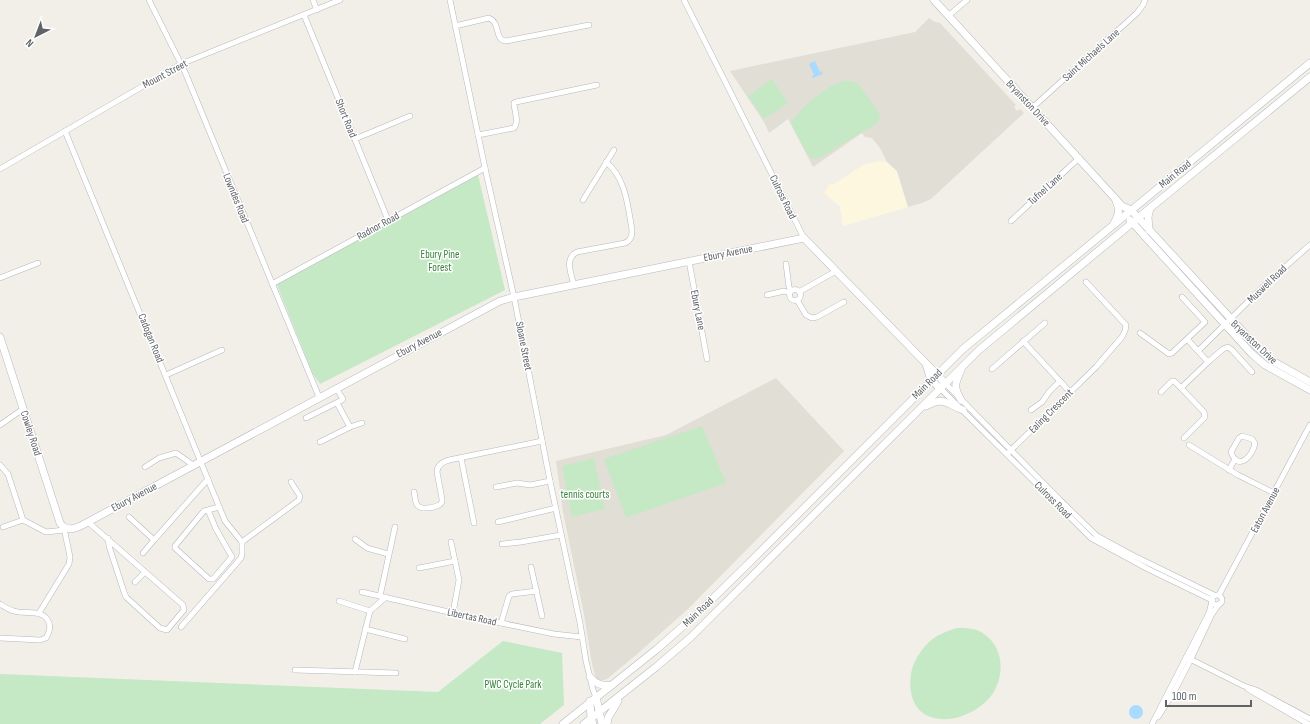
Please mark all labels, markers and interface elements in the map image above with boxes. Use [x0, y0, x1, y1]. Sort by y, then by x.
north arrow [16, 16, 56, 56]
street label: Saint Michaels Lane [1060, 26, 1122, 84]
text: N [23, 36, 36, 50]
street label: Mount Street [140, 57, 190, 91]
street label: Bryanston Drive [1003, 77, 1053, 129]
street label: Short Road [332, 97, 360, 140]
street label: Main Road [1156, 157, 1194, 191]
street label: Tufnel Lane [1025, 170, 1065, 208]
street label: Lowndes Road [220, 171, 252, 225]
street label: Culross Road [767, 173, 799, 221]
street label: Radnor Road [355, 209, 402, 243]
street label: Ebury Avenue [702, 242, 754, 264]
park label: Ebury Pine Forest [421, 248, 459, 274]
street label: Muswell Road [1245, 262, 1290, 306]
street label: Ebury Lane [688, 289, 708, 331]
street label: Cadogan Road [135, 312, 167, 365]
street label: Bryanston Drive [1228, 317, 1280, 367]
street label: Sloane Street [513, 320, 535, 372]
street label: Ebury Avenue [394, 326, 444, 360]
street label: Main Road [909, 366, 945, 402]
street label: Ealing Crescent [1026, 386, 1076, 436]
street label: Cowley Road [18, 409, 45, 458]
street label: Culross Road [1032, 479, 1075, 522]
street label: Ebury Avenue [109, 480, 159, 514]
street label: Eaton Avenue [1248, 485, 1282, 535]
park label: tennis courts [561, 488, 609, 501]
street label: Main Road [680, 594, 716, 630]
street label: Libertas Road [446, 605, 498, 629]
park label: PWC Cycle Park [485, 678, 542, 691]
scale bar [1166, 682, 1251, 708]
text: 100 m [1172, 689, 1197, 704]

